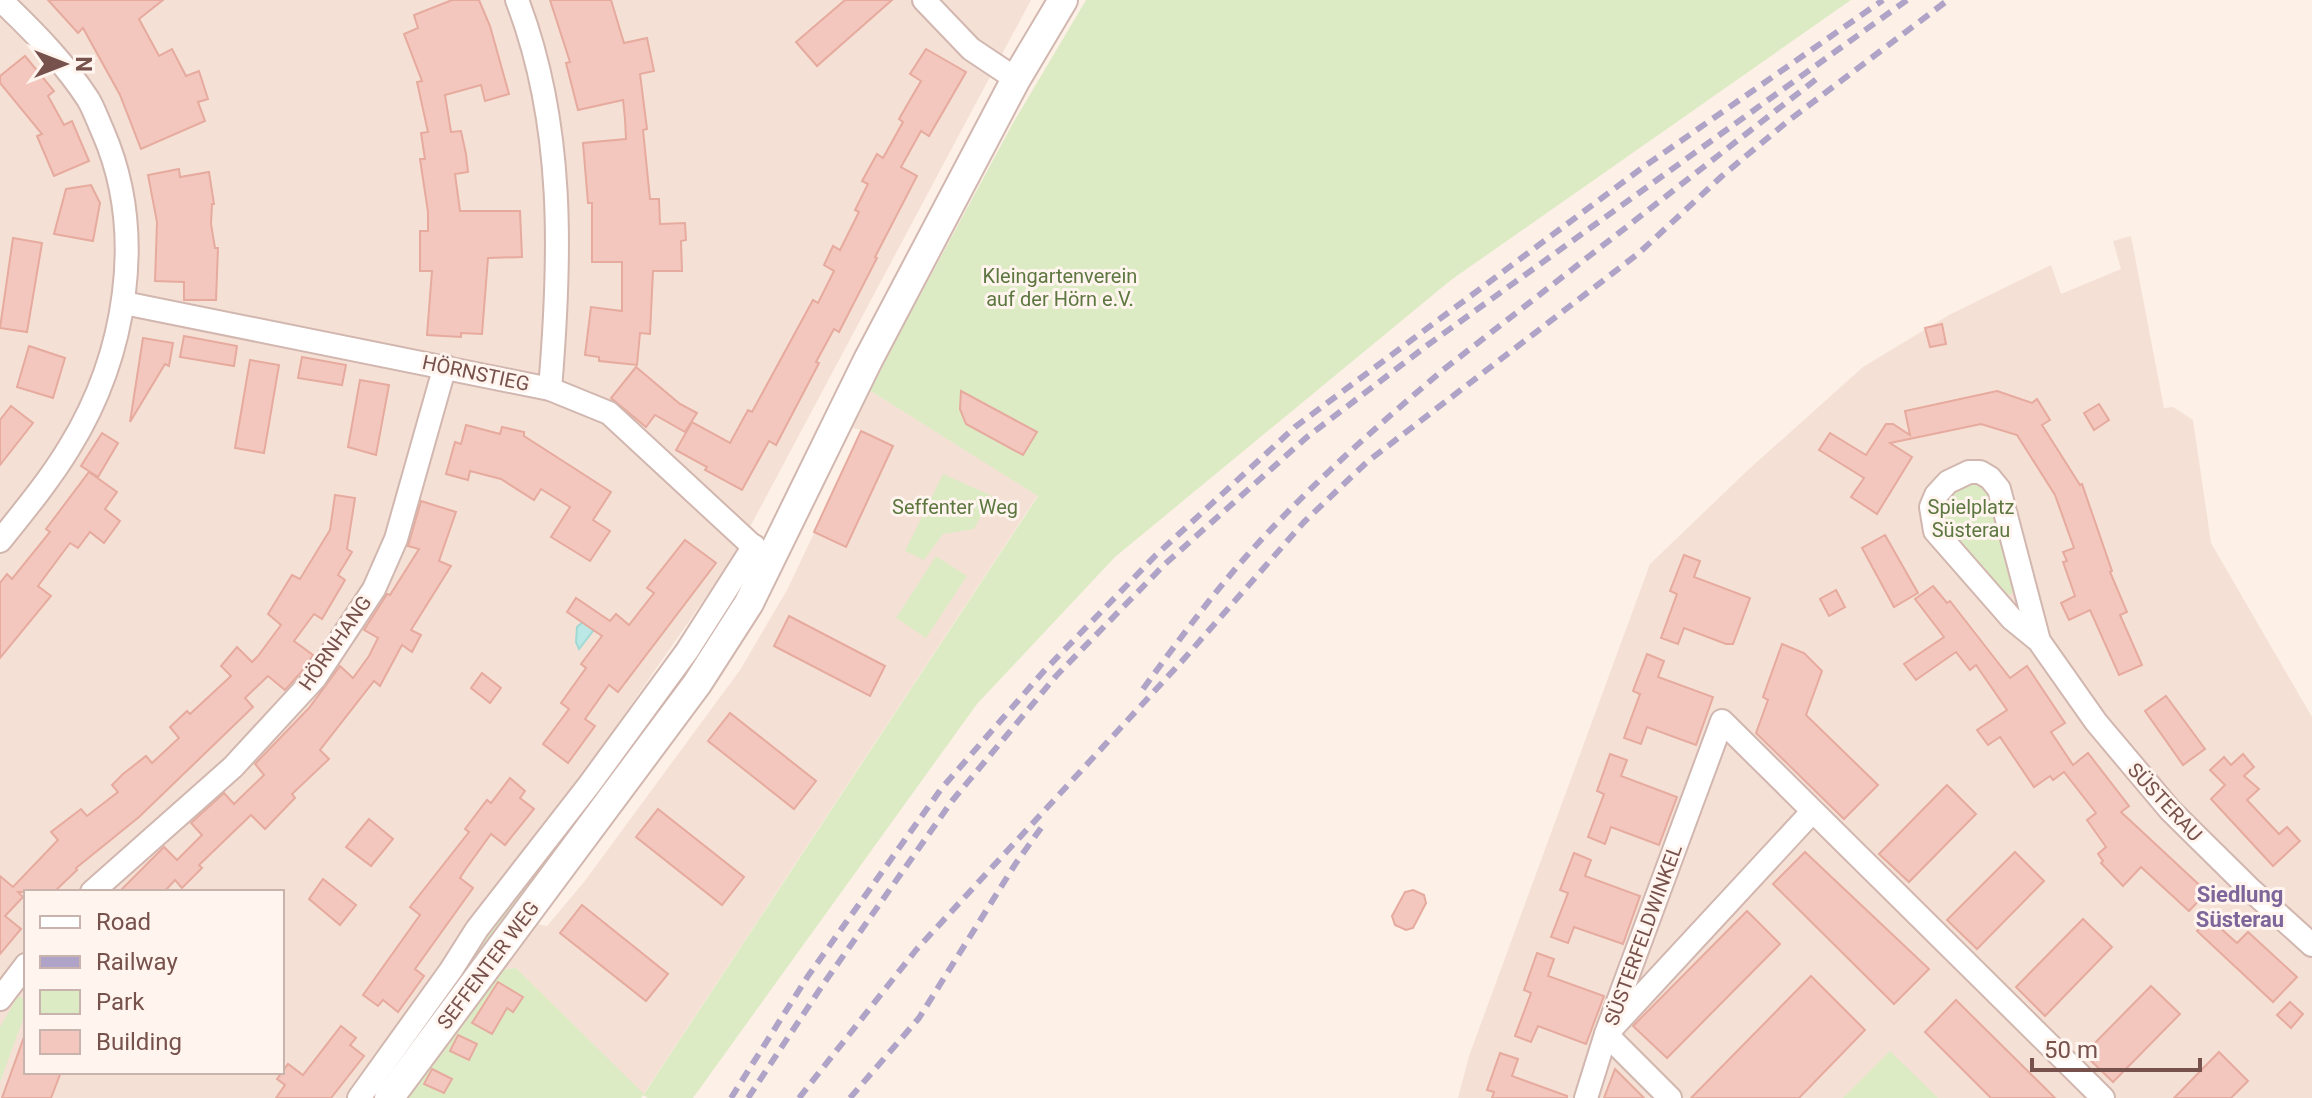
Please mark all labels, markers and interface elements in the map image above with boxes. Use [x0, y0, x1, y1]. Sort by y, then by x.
north arrow [24, 24, 104, 104]
text: N [71, 56, 96, 72]
park label: Kleingartenverein auf der Hörn e.V. [983, 264, 1137, 311]
street label: HÖRNSTIEG [420, 350, 532, 396]
park label: Seffenter Weg [892, 495, 1018, 519]
park label: Spielplatz Süsterau [1928, 495, 2015, 542]
street label: HÖRNHANG [294, 591, 376, 695]
street label: SÜSTERAU [2123, 758, 2207, 846]
street label: SÜSTERFELDWINKEL [1599, 841, 1687, 1029]
district label: Siedlung Süsterau [2196, 882, 2284, 932]
legend [24, 890, 284, 1074]
street label: SEFFENTER WEG [432, 896, 544, 1034]
text: Road [96, 908, 151, 936]
text: Railway [96, 948, 178, 976]
text: Park [96, 988, 145, 1016]
scale bar [2032, 1022, 2200, 1072]
text: Building [96, 1028, 182, 1056]
text: 50 m [2044, 1036, 2098, 1064]

